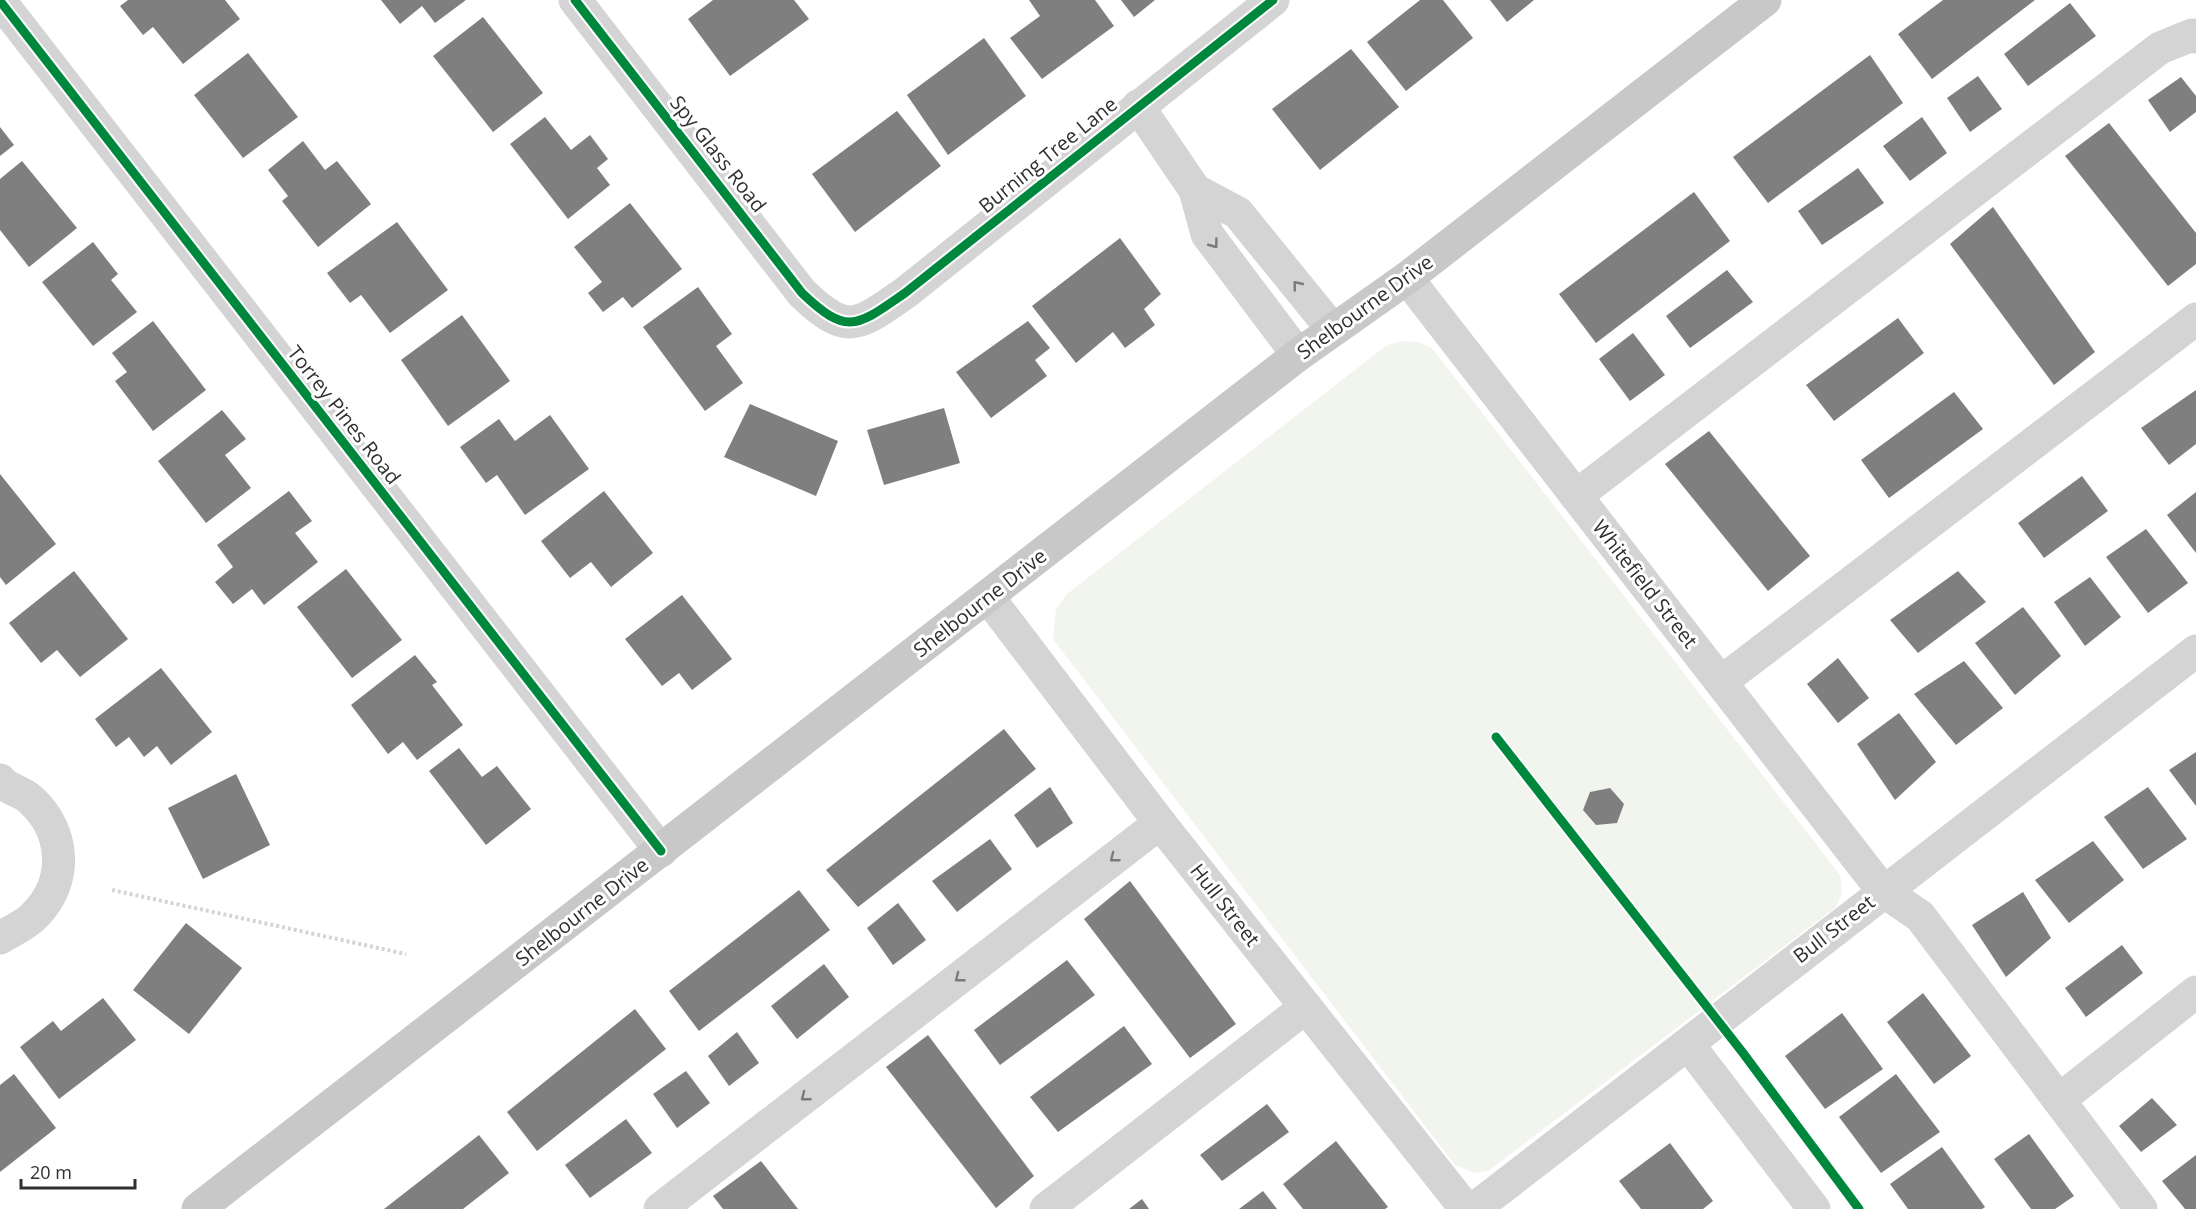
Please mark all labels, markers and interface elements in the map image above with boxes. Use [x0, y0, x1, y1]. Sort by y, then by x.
street label: Spy Glass Road [664, 90, 772, 218]
street label: Burning Tree Lane [973, 90, 1123, 219]
one-way arrow [1207, 237, 1218, 248]
street label: Shelbourne Drive [1291, 248, 1438, 365]
one-way arrow [1293, 280, 1304, 291]
street label: Torrey Pines Road [282, 340, 407, 490]
street label: Whitefield Street [1587, 514, 1704, 653]
street label: Shelbourne Drive [908, 542, 1052, 663]
street label: Shelbourne Drive [510, 851, 654, 972]
one-way arrow [1110, 851, 1121, 862]
street label: Hull Street [1185, 858, 1266, 952]
street label: Bull Street [1787, 888, 1880, 969]
one-way arrow [955, 970, 966, 981]
one-way arrow [801, 1089, 812, 1100]
scale bar [21, 1152, 135, 1190]
text: 20 m [30, 1160, 72, 1184]

